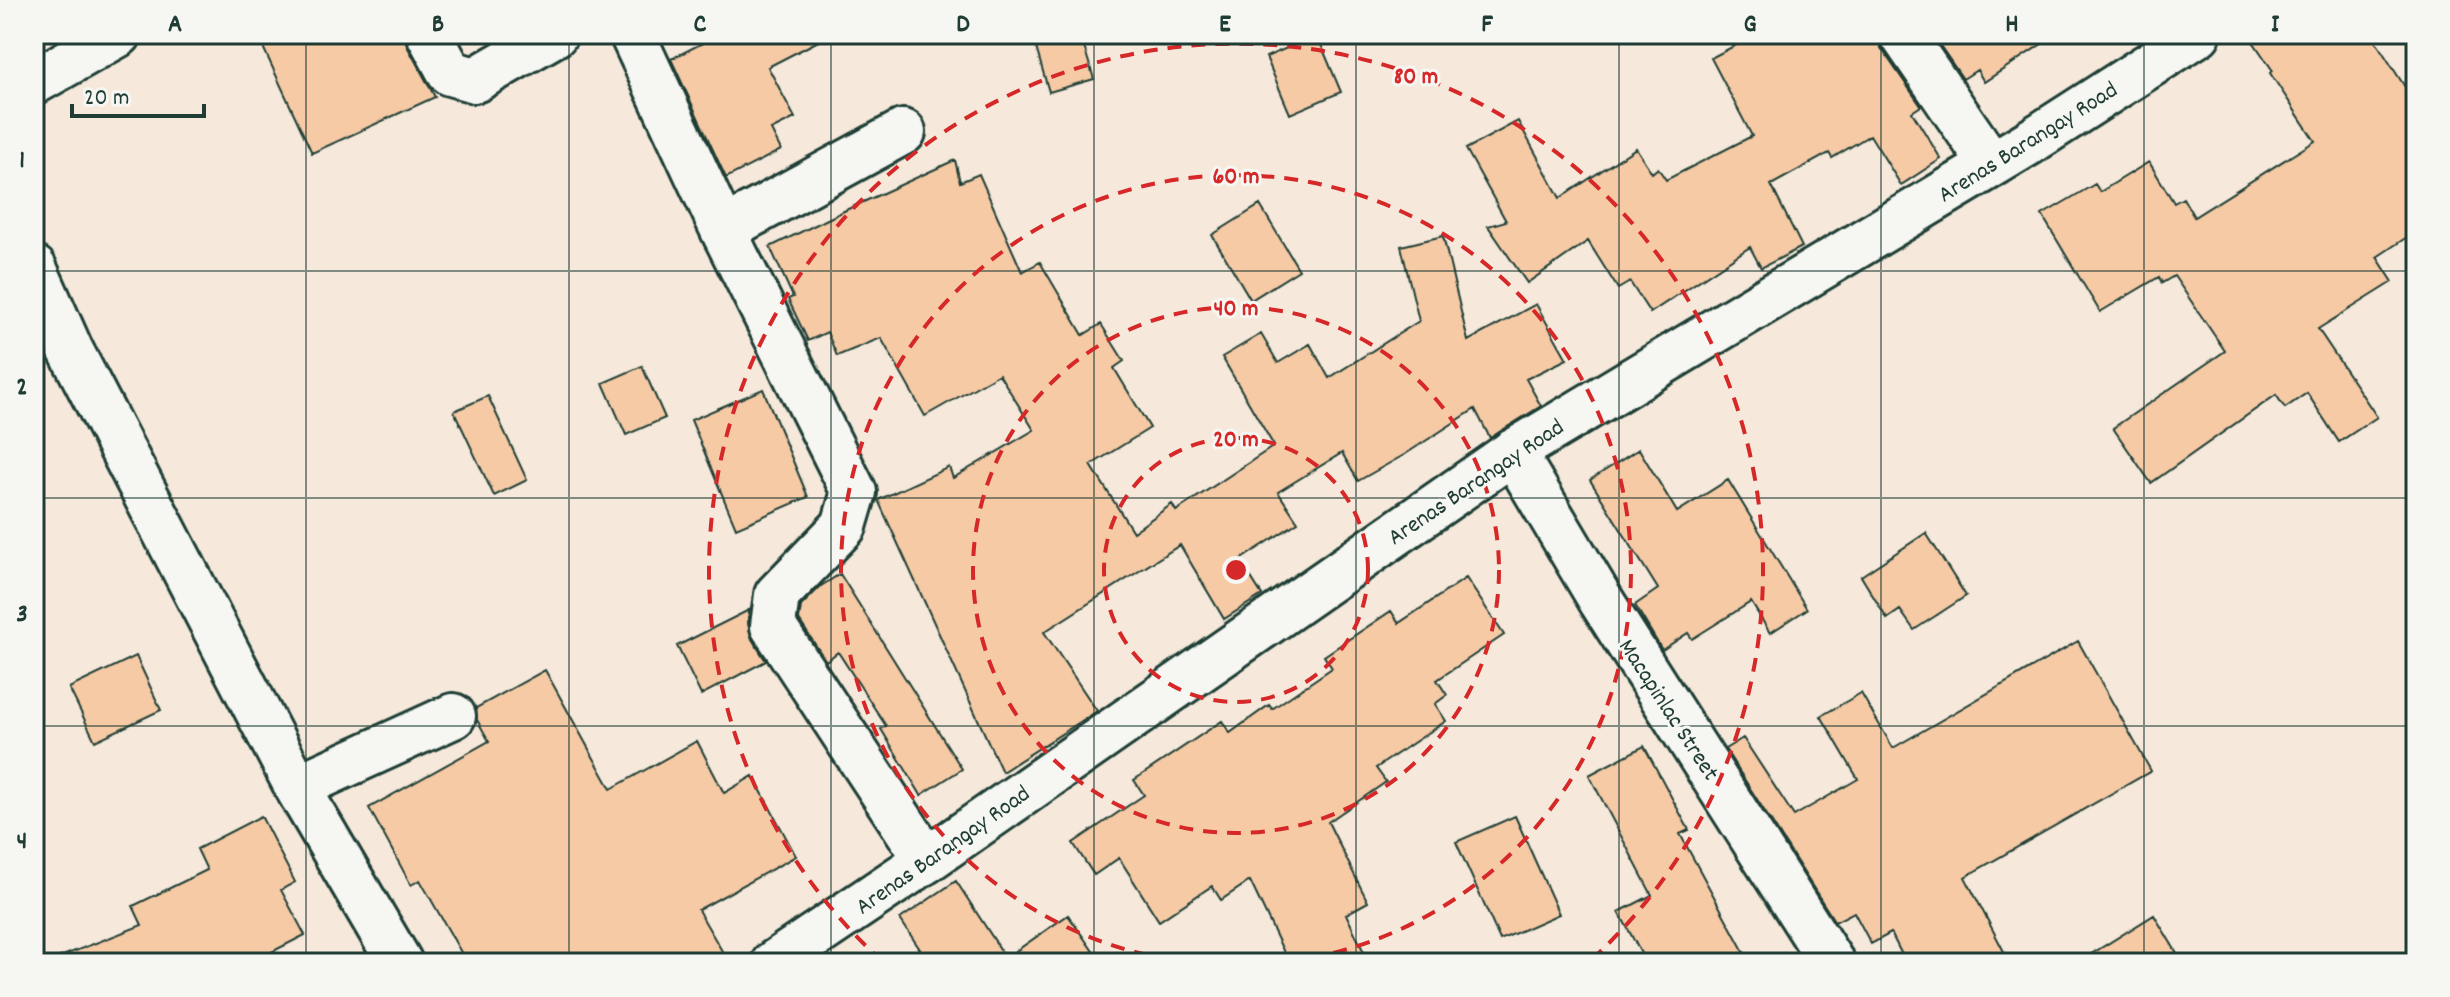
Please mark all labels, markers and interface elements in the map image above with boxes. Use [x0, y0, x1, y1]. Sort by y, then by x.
text: A [168, 7, 182, 44]
text: B [432, 7, 444, 44]
text: C [694, 7, 707, 44]
text: D [956, 7, 970, 44]
text: E [1219, 7, 1231, 44]
text: F [1481, 7, 1493, 44]
text: G [1743, 7, 1757, 44]
text: H [2005, 7, 2019, 44]
text: I [2271, 7, 2280, 44]
text: 80 m [1394, 61, 1438, 95]
scale bar [72, 68, 204, 118]
street label: Arenas Barangay Road [1932, 74, 2125, 213]
text: 20 m [84, 82, 130, 116]
text: 1 [19, 143, 25, 180]
text: 60 m [1213, 161, 1259, 195]
text: 40 m [1213, 293, 1259, 327]
text: 2 [16, 370, 28, 407]
street label: Arenas Barangay Road [1382, 412, 1572, 555]
text: 20 m [1213, 424, 1259, 458]
centre of rings [1222, 556, 1250, 584]
text: 3 [16, 597, 28, 634]
street label: Macapinlac Street [1609, 633, 1726, 788]
street label: Arenas Barangay Road [849, 778, 1038, 925]
text: 4 [17, 824, 27, 861]

